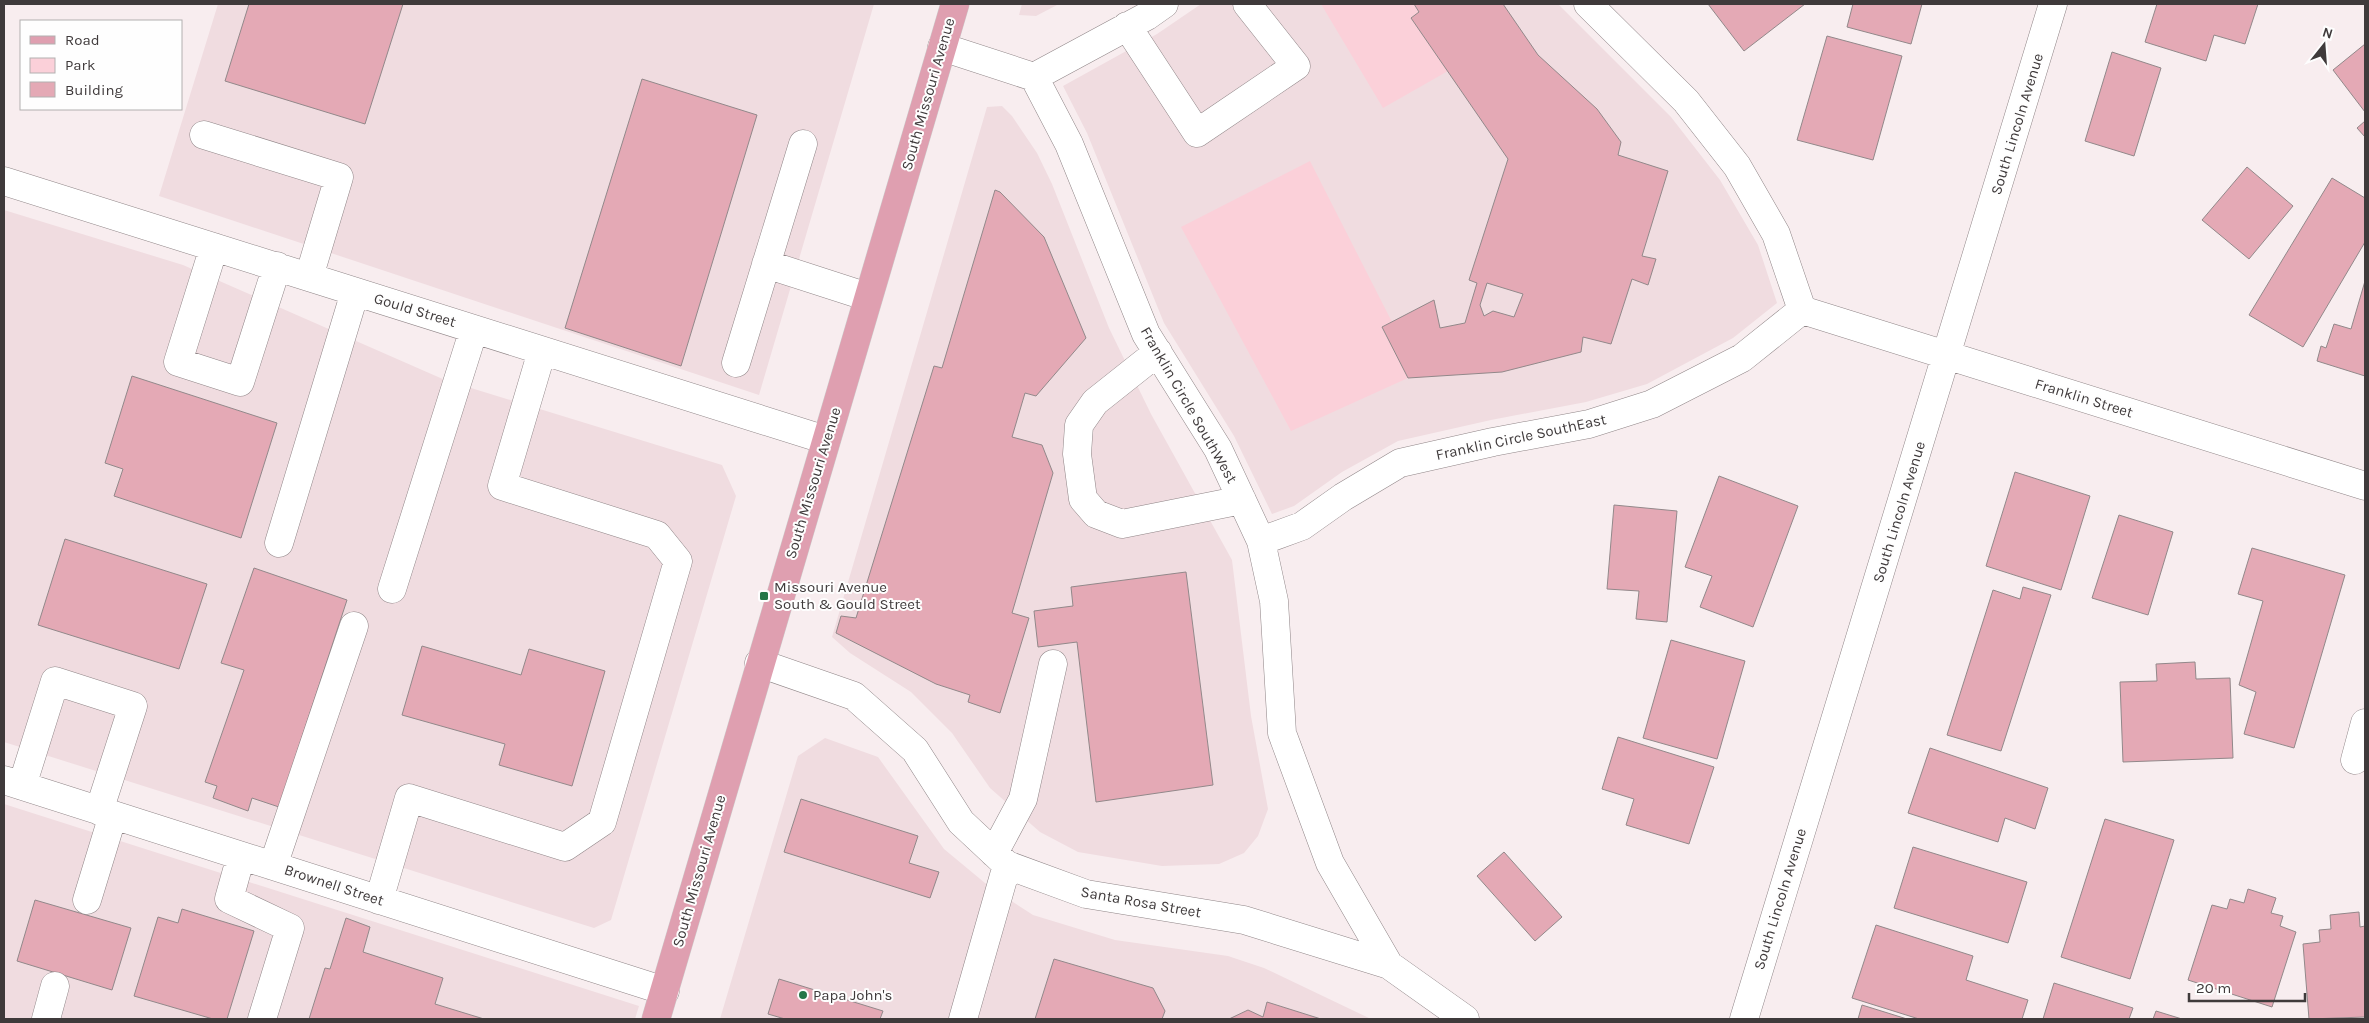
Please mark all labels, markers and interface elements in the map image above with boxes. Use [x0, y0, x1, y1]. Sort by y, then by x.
street label: South Missouri Avenue [898, 16, 958, 172]
legend [20, 20, 182, 110]
north arrow [2299, 20, 2349, 70]
text: N [2320, 23, 2335, 43]
text: Road [65, 31, 100, 49]
street label: South Lincoln Avenue [1987, 51, 2047, 197]
text: Park [65, 56, 95, 74]
text: Building [65, 81, 123, 99]
street label: Gould Street [372, 289, 459, 331]
street label: Franklin Circle SouthWest [1137, 323, 1241, 487]
street label: Franklin Street [2033, 375, 2136, 422]
street label: South Missouri Avenue [781, 405, 845, 561]
street label: Franklin Circle SouthEast [1434, 410, 1608, 464]
street label: South Lincoln Avenue [1869, 439, 1929, 585]
place label: Missouri Avenue South & Gould Street [774, 578, 921, 613]
marker: Missouri Avenue South & Gould Street [758, 590, 770, 602]
street label: South Missouri Avenue [669, 793, 729, 949]
street label: South Lincoln Avenue [1750, 826, 1810, 972]
street label: Brownell Street [282, 860, 386, 910]
street label: Santa Rosa Street [1079, 883, 1203, 922]
scale bar [2189, 970, 2305, 1002]
text: 20 m [2196, 979, 2231, 997]
place label: Papa John's [813, 986, 892, 1004]
marker: Papa John's [797, 989, 809, 1001]

